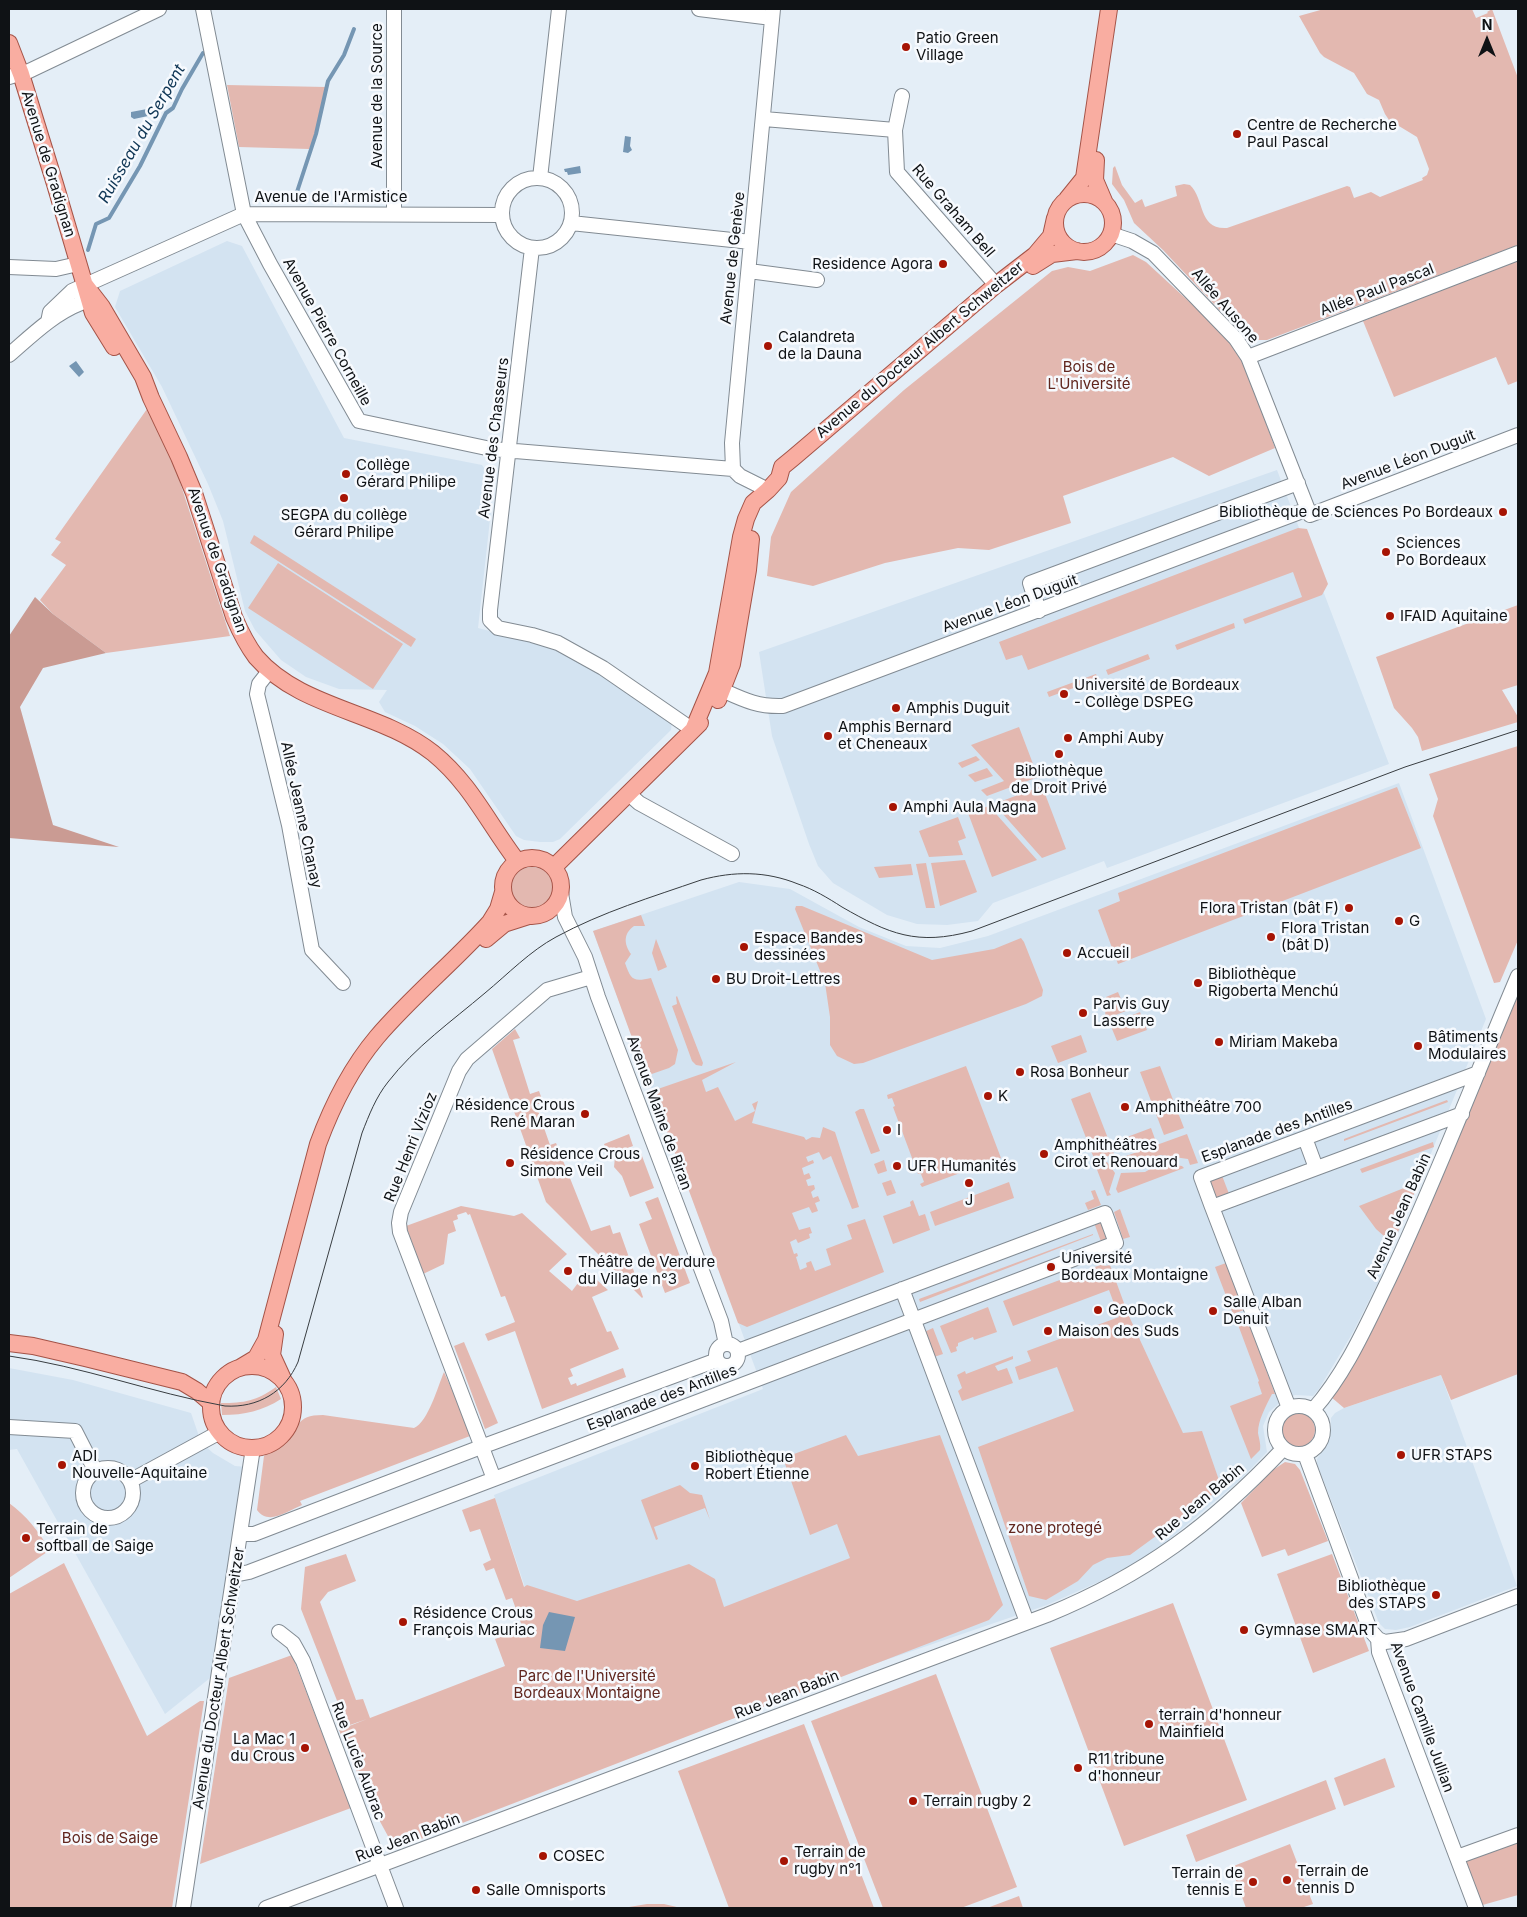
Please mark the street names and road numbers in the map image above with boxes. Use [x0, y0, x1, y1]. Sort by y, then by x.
street label: Avenue de la Source [368, 23, 386, 169]
street label: Avenue de Gradignan [17, 88, 79, 240]
street label: Rue Graham Bell [908, 161, 998, 261]
street label: Avenue de l'Armistice [255, 188, 407, 206]
street label: Avenue de Genève [717, 191, 749, 325]
street label: Avenue Pierre Corneille [279, 255, 375, 409]
street label: Avenue du Docteur Albert Schweitzer [813, 258, 1027, 442]
street label: Allée Paul Pascal [1317, 260, 1437, 320]
street label: Allée Ausone [1188, 265, 1262, 347]
street label: Avenue des Chasseurs [475, 356, 513, 520]
street label: Avenue Léon Duguit [1338, 426, 1478, 494]
street label: Avenue de Gradignan [184, 485, 250, 635]
street label: Avenue Léon Duguit [940, 571, 1080, 637]
street label: Allée Jeanne Chanay [277, 740, 325, 890]
street label: Avenue Maine de Biran [623, 1033, 695, 1193]
street label: Rue Henri Vizioz [381, 1089, 441, 1205]
street label: Esplanade des Antilles [1199, 1095, 1355, 1167]
street label: Avenue Jean Babin [1363, 1150, 1435, 1282]
street label: Esplanade des Antilles [584, 1361, 740, 1435]
street label: Rue Jean Babin [1152, 1460, 1248, 1544]
street label: Avenue du Docteur Albert Schweitzer [189, 1545, 249, 1811]
street label: Avenue Camille Jullian [1386, 1639, 1458, 1795]
street label: Rue Jean Babin [732, 1667, 842, 1723]
street label: Rue Lucie Aubrac [327, 1699, 389, 1823]
street label: Rue Jean Babin [353, 1810, 463, 1866]

